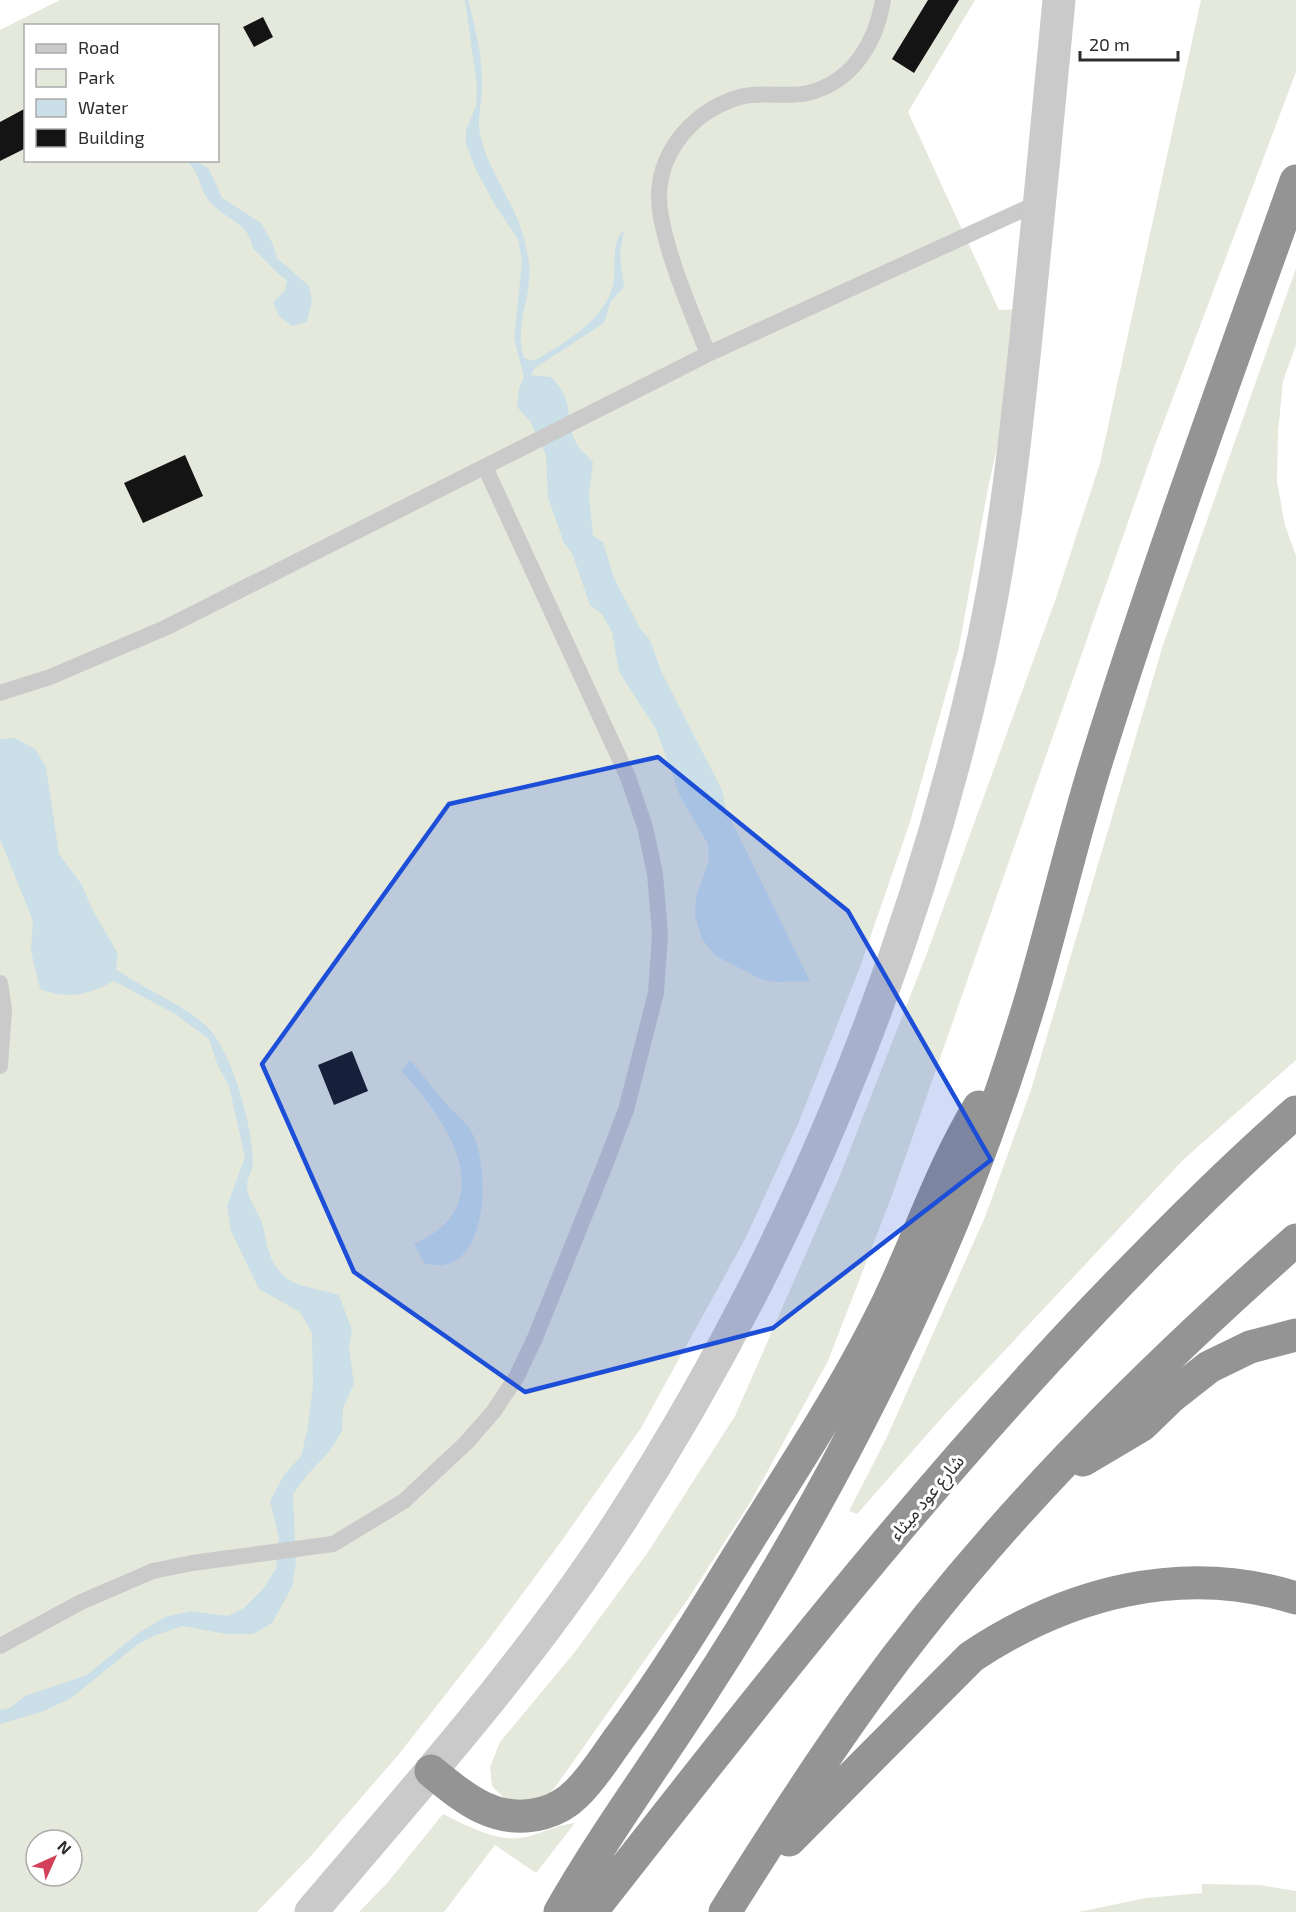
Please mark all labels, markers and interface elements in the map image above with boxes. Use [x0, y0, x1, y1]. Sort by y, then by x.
legend [24, 24, 219, 162]
scale bar [1080, 24, 1178, 62]
text: 20 m [1089, 33, 1130, 55]
text: Road [78, 36, 119, 58]
text: Park [78, 66, 115, 88]
text: Water [78, 96, 128, 118]
text: Building [78, 126, 145, 148]
street label: شارع عود ميثاء [884, 1450, 971, 1547]
north arrow [24, 1828, 84, 1888]
text: N [54, 1836, 76, 1858]

